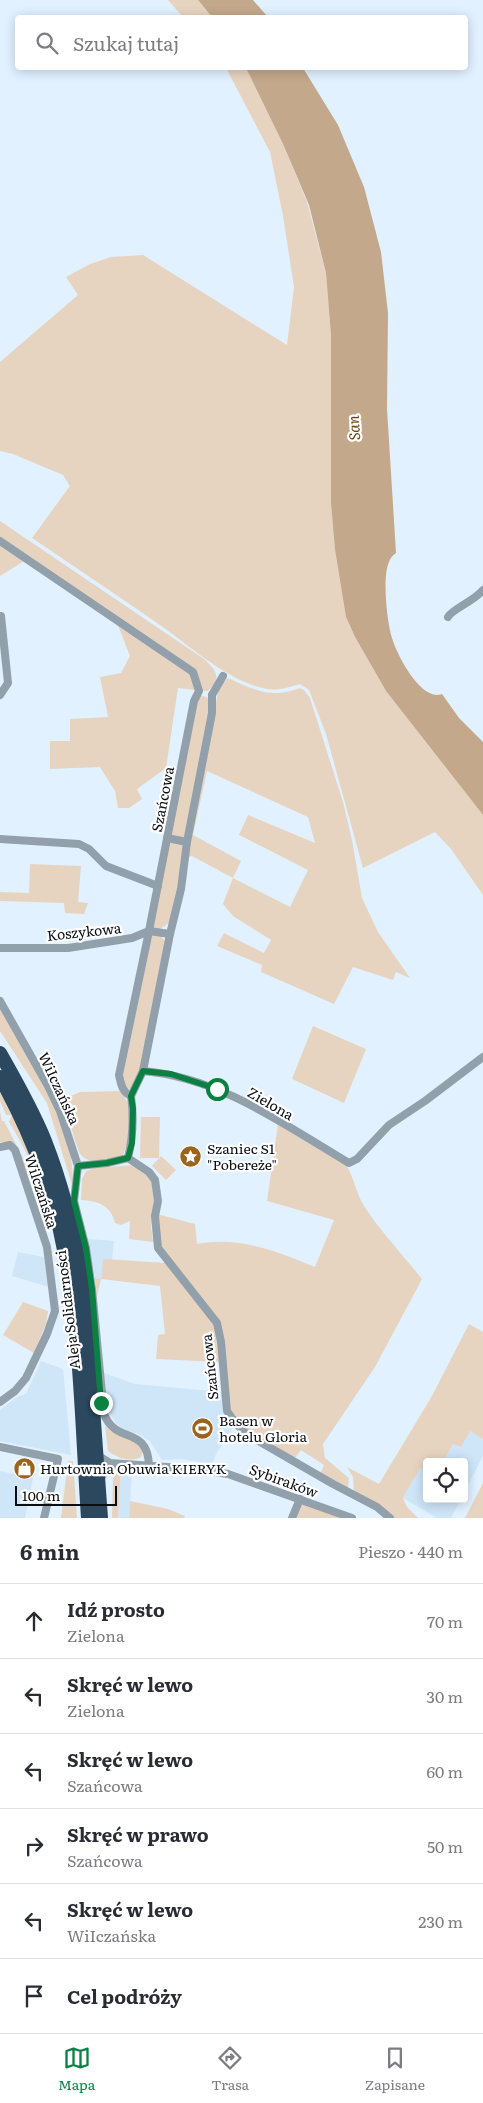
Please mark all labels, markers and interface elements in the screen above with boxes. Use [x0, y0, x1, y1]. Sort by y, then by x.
search box [15, 15, 468, 70]
icon: search [33, 29, 61, 57]
text: Szukaj tutaj [73, 29, 179, 57]
water label: San [341, 415, 365, 441]
street label: Szańcowa [146, 764, 178, 833]
street label: Koszykowa [46, 917, 123, 945]
street label: WiIczańska [34, 1048, 86, 1128]
route start [206, 1078, 229, 1101]
street label: Zielona [244, 1082, 298, 1124]
place label: Szaniec S1 "Pobereże" [207, 1138, 277, 1174]
place icon: Szaniec S1 "Pobereże" [179, 1144, 203, 1168]
street label: Wilczańska [21, 1151, 64, 1231]
street label: Aleja Solidarności [50, 1249, 84, 1371]
street label: Szańcowa [196, 1333, 222, 1401]
route end [90, 1392, 113, 1415]
place label: Basen w hotelu Gloria [219, 1410, 307, 1446]
sports icon: Basen w hotelu Gloria [191, 1416, 215, 1440]
shop icon: Hurtownia Obuwia KIERYK [12, 1456, 36, 1480]
place label: Hurtownia Obuwia KIERYK [40, 1458, 227, 1478]
street label: Sybiraków [247, 1458, 321, 1502]
map controls [423, 1458, 468, 1503]
button: locate [423, 1458, 468, 1503]
scale bar [15, 1483, 118, 1506]
text: 100 m [22, 1485, 60, 1505]
text: 6 min [20, 1535, 80, 1566]
text: Pieszo · 440 m [358, 1539, 463, 1563]
text: Idź prosto [67, 1595, 165, 1623]
icon: ahead [20, 1607, 48, 1635]
text: 70 m [427, 1609, 463, 1633]
text: Zielona [67, 1623, 125, 1647]
text: Skręć w lewo [67, 1670, 193, 1698]
icon: left [20, 1682, 48, 1710]
text: 30 m [426, 1684, 463, 1708]
text: Zielona [67, 1698, 125, 1722]
text: Skręć w lewo [67, 1745, 193, 1773]
icon: left [20, 1757, 48, 1785]
text: 60 m [426, 1759, 463, 1783]
text: Szańcowa [67, 1773, 143, 1797]
text: Skręć w prawo [67, 1820, 209, 1848]
icon: right [20, 1832, 48, 1860]
text: 50 m [427, 1834, 463, 1858]
text: Szańcowa [67, 1848, 143, 1872]
text: Skręć w lewo [67, 1895, 193, 1923]
icon: left [20, 1907, 48, 1935]
text: 230 m [418, 1909, 463, 1933]
text: WiIczańska [67, 1923, 156, 1947]
icon: arrive [20, 1982, 48, 2010]
text: Cel podróży [67, 1982, 182, 2010]
tab: Mapa [58, 2044, 95, 2094]
tab: Trasa [211, 2044, 249, 2094]
tab: Zapisane [365, 2044, 425, 2094]

